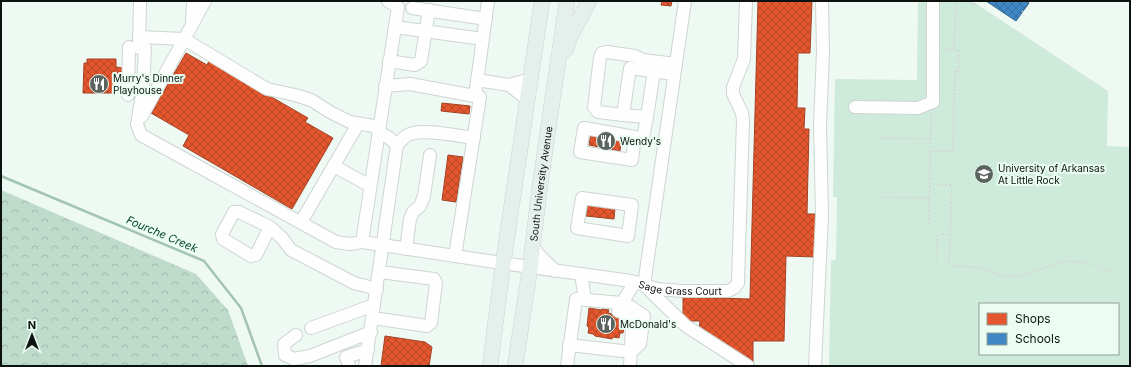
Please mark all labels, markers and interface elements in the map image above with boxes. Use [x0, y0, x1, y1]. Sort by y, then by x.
place label: Murry's Dinner Playhouse [113, 72, 184, 96]
restaurant icon: Murry's Dinner Playhouse [88, 73, 110, 95]
street label: South University Avenue [527, 125, 555, 242]
restaurant icon: Wendy's [595, 130, 617, 152]
place label: Wendy's [620, 135, 661, 147]
place label: University of Arkansas At Little Rock [998, 162, 1105, 186]
school or university icon: University of Arkansas At Little Rock [973, 163, 995, 185]
water label: Fourche Creek [124, 213, 201, 256]
street label: Sage Grass Court [637, 278, 722, 297]
legend [979, 303, 1119, 355]
text: Shops [1015, 311, 1051, 326]
restaurant icon: McDonald's [595, 313, 617, 335]
north arrow [12, 315, 52, 355]
text: N [28, 318, 36, 332]
place label: McDonald's [620, 318, 676, 330]
text: Schools [1015, 331, 1060, 346]

